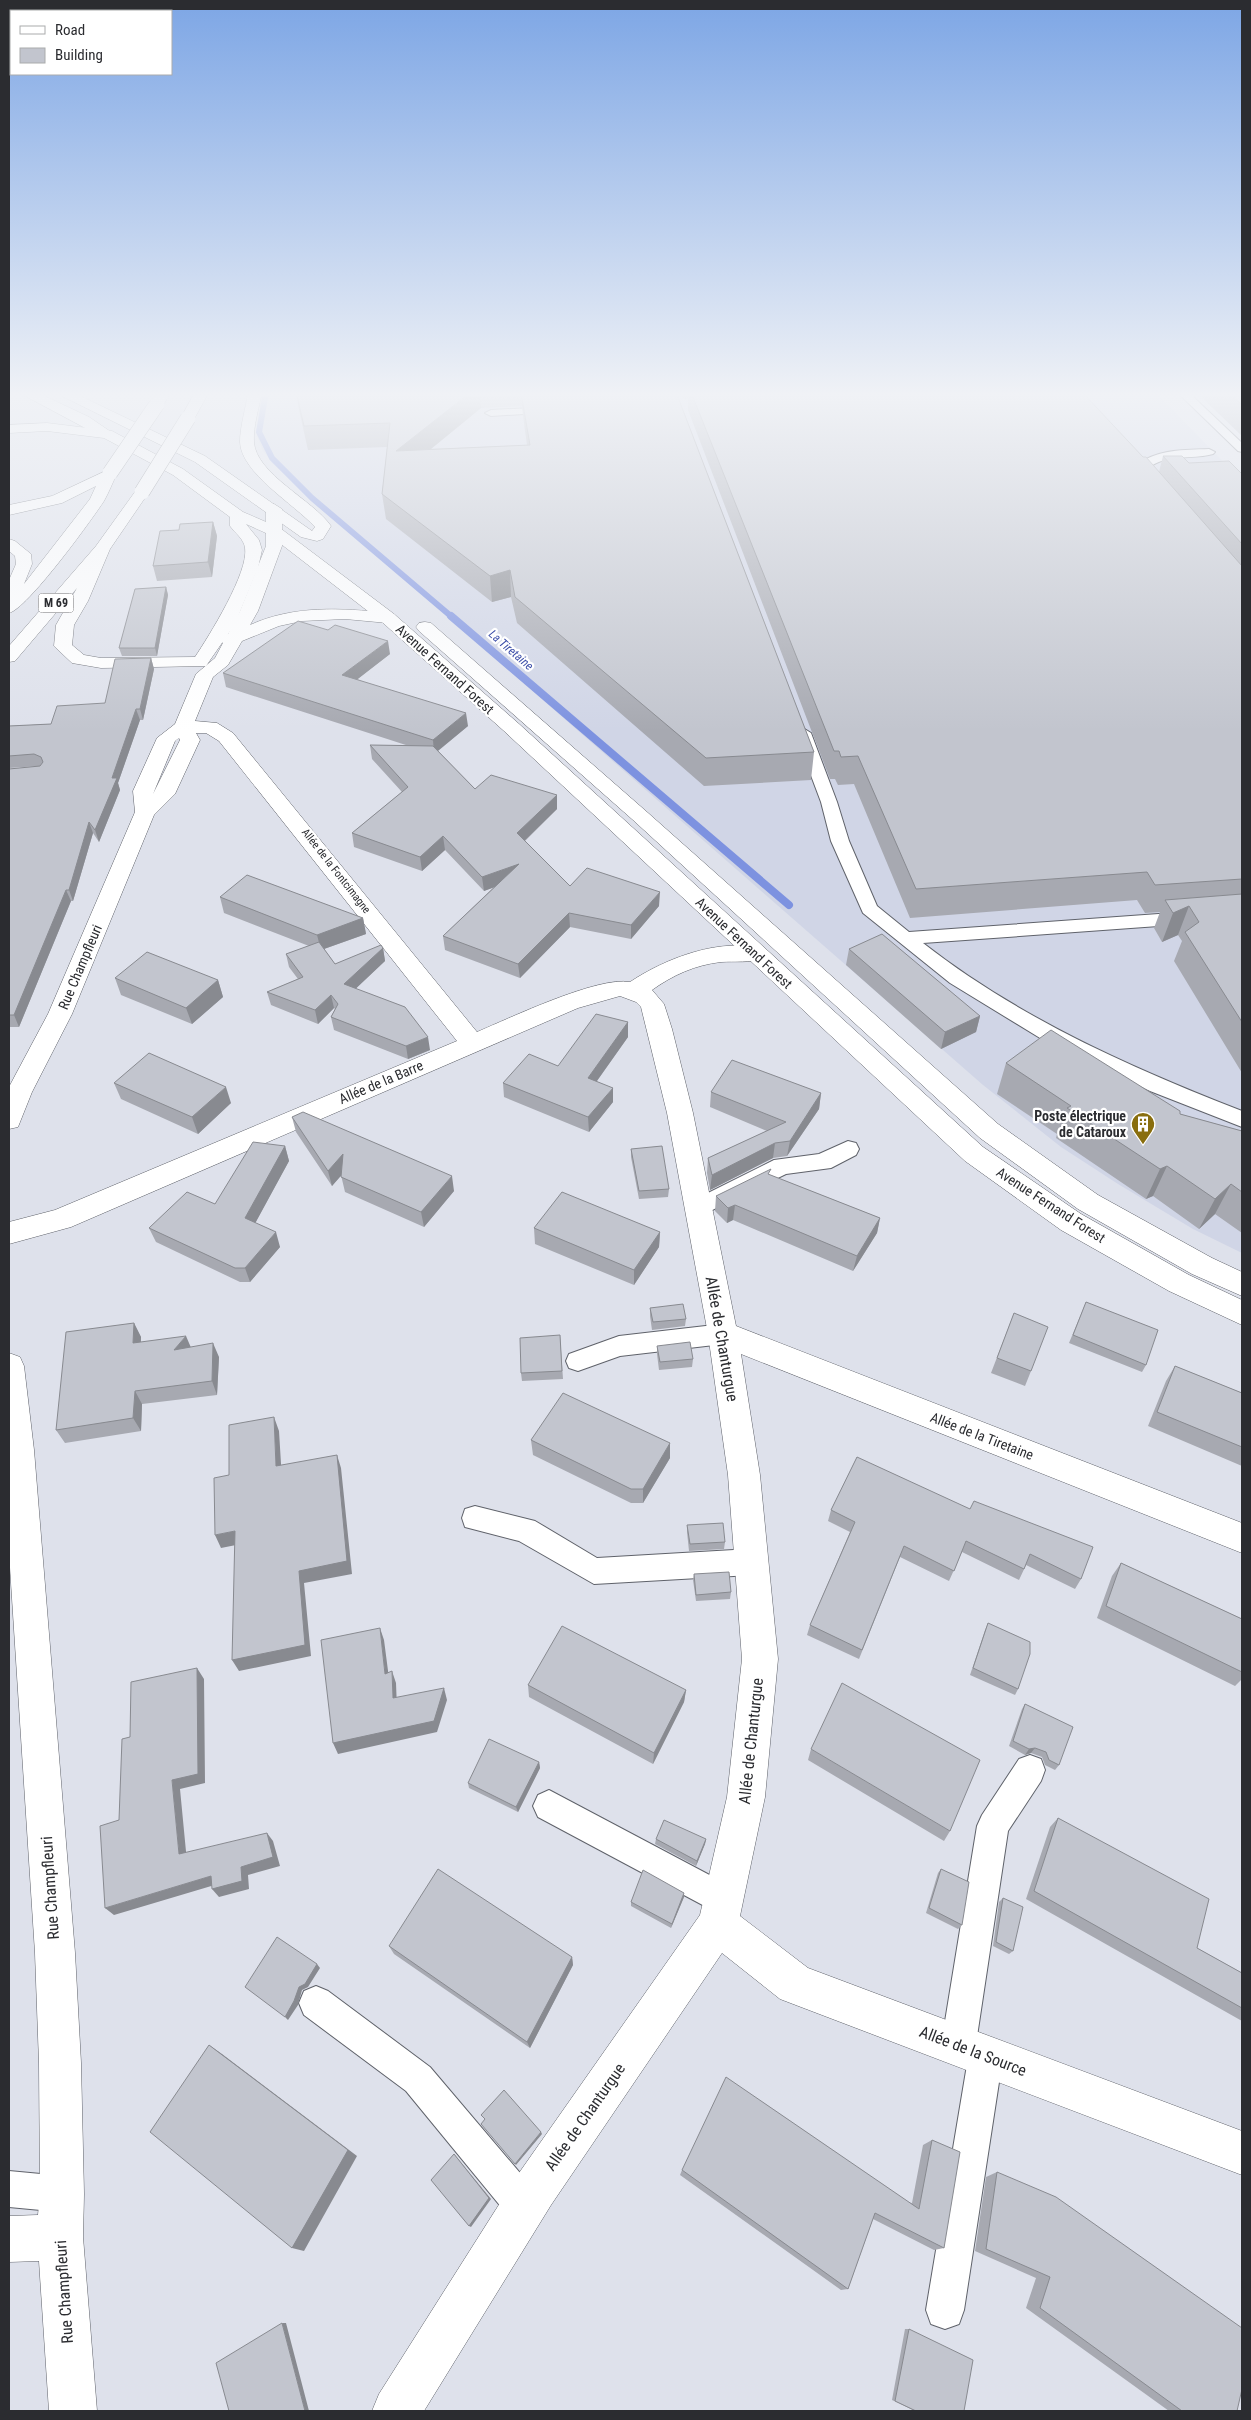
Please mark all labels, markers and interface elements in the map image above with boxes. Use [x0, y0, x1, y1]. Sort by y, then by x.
legend [10, 10, 172, 75]
text: Road [55, 21, 85, 39]
text: Building [55, 46, 103, 64]
road number: M 69 [38, 594, 74, 612]
street label: Avenue Fernand Forest [393, 621, 497, 717]
water label: La Tiretaine [486, 627, 536, 673]
street label: Allée de la Fontcimagne [299, 826, 373, 916]
street label: Avenue Fernand Forest [692, 894, 796, 992]
street label: Rue Champfleuri [55, 922, 105, 1012]
street label: Allée de la Barre [336, 1057, 426, 1107]
place label: Poste électrique de Cataroux [1034, 1108, 1127, 1140]
building icon: Poste électrique de Cataroux [1130, 1111, 1156, 1145]
street label: Avenue Fernand Forest [994, 1164, 1108, 1246]
street label: Allée de Chanturgue [702, 1275, 742, 1403]
street label: Allée de la Tiretaine [928, 1409, 1036, 1463]
street label: Allée de Chanturgue [735, 1677, 767, 1805]
street label: Rue Champfleuri [37, 1836, 63, 1940]
street label: Allée de la Source [917, 2022, 1029, 2080]
street label: Allée de Chanturgue [541, 2060, 629, 2174]
street label: Rue Champfleuri [51, 2240, 77, 2344]

